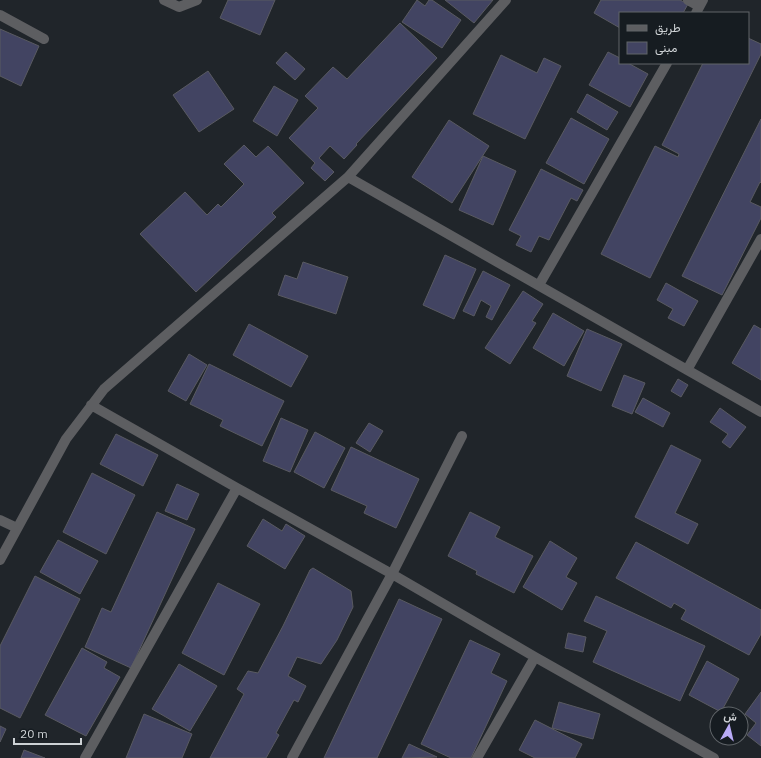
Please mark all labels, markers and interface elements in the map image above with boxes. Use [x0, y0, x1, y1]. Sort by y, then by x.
legend [619, 12, 749, 64]
text: طريق [655, 20, 681, 36]
text: مبنى [655, 40, 677, 56]
north arrow [709, 706, 749, 746]
text: ش [723, 708, 738, 724]
scale bar [14, 720, 81, 746]
text: 20 m [20, 726, 48, 741]

